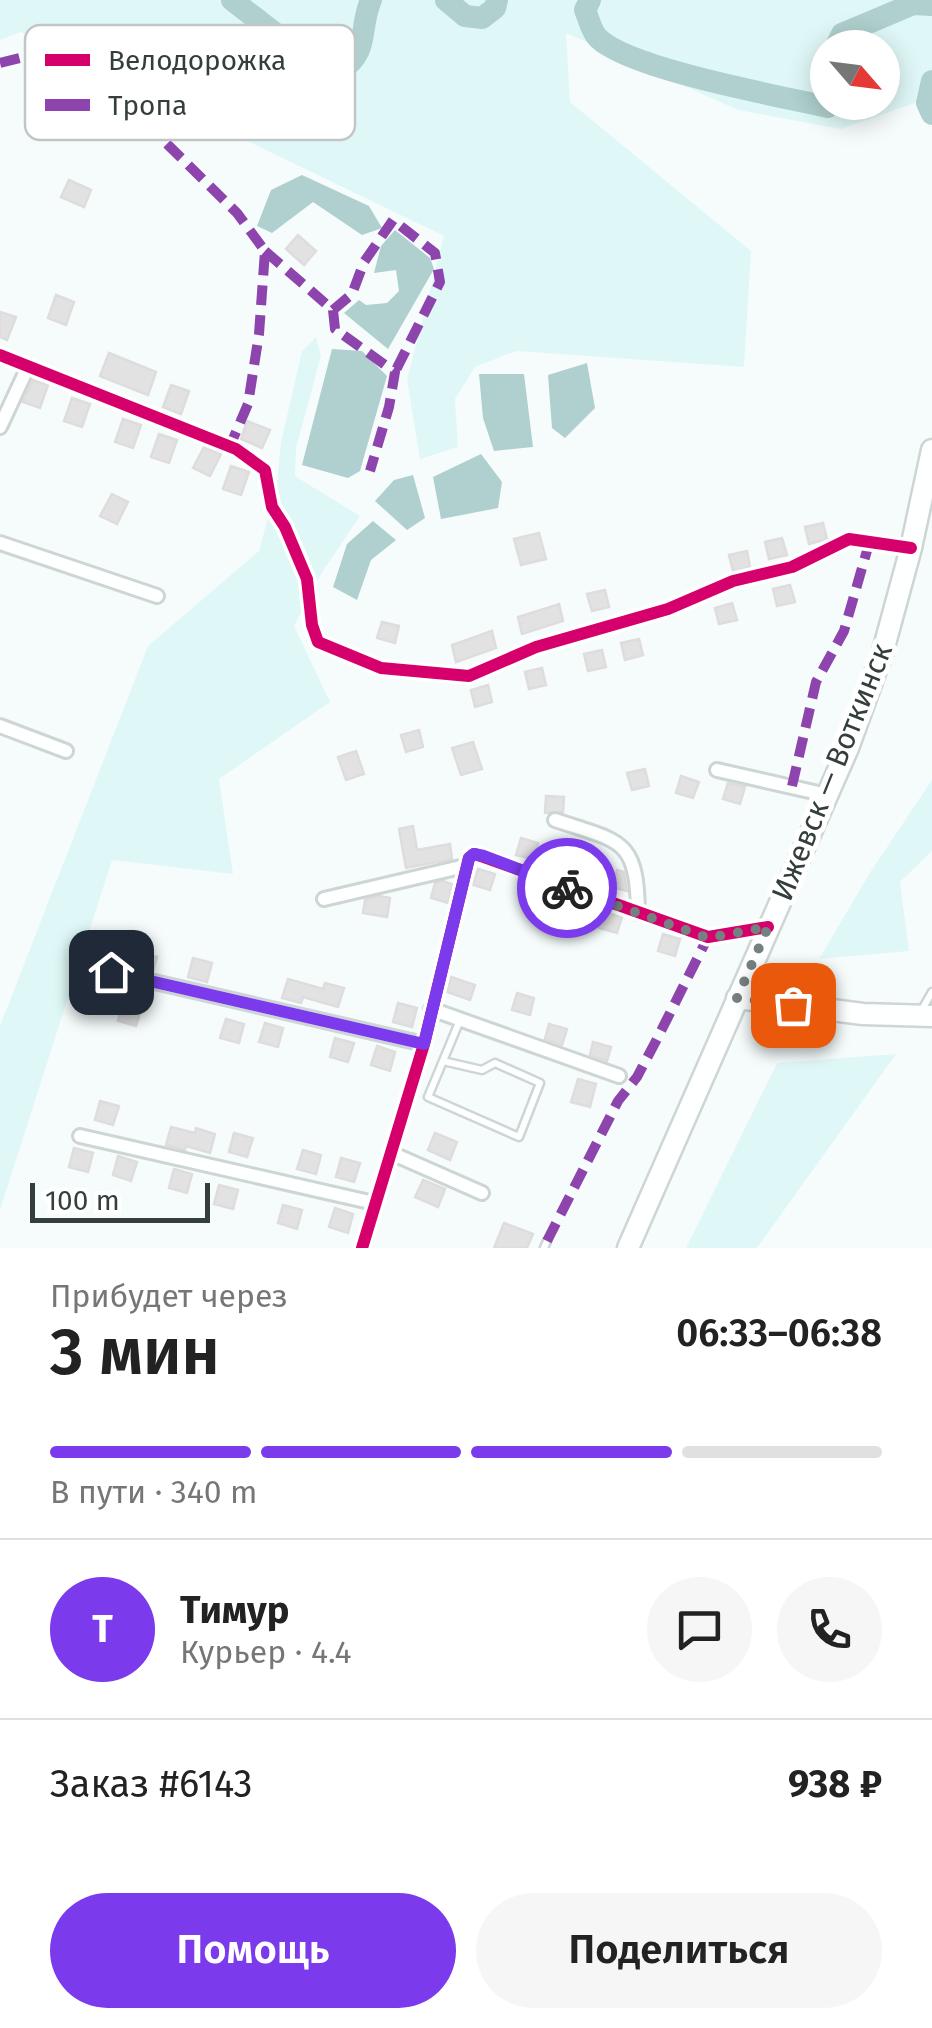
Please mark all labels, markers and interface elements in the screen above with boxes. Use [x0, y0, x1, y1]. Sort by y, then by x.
legend [25, 25, 355, 140]
north arrow [810, 30, 900, 120]
map controls [810, 30, 900, 120]
text: Велодорожка [108, 44, 286, 77]
text: Тропа [108, 89, 187, 122]
street label: Ижевск — Воткинск [764, 638, 900, 906]
courier [517, 838, 617, 938]
icon: bike [540, 861, 595, 916]
pin [69, 930, 154, 1015]
icon: home [84, 945, 139, 1000]
pin [751, 963, 836, 1048]
icon: bag [766, 978, 821, 1033]
scale bar [30, 1178, 210, 1222]
text: 100 m [45, 1184, 120, 1217]
text: Прибудет через [50, 1277, 288, 1315]
text: 06:33–06:38 [676, 1310, 882, 1356]
text: 3 мин [50, 1313, 220, 1391]
text: В пути · 340 m [50, 1473, 257, 1511]
button: chat [647, 1577, 752, 1682]
button: phone [777, 1577, 882, 1682]
text: Тимур [180, 1587, 289, 1633]
text: Т [92, 1606, 113, 1652]
text: Курьер · 4.4 [180, 1633, 352, 1671]
text: Заказ #6143 [50, 1761, 252, 1807]
text: 938 ₽ [788, 1761, 882, 1807]
button: Помощь [50, 1893, 456, 2008]
button: Поделиться [476, 1893, 882, 2008]

